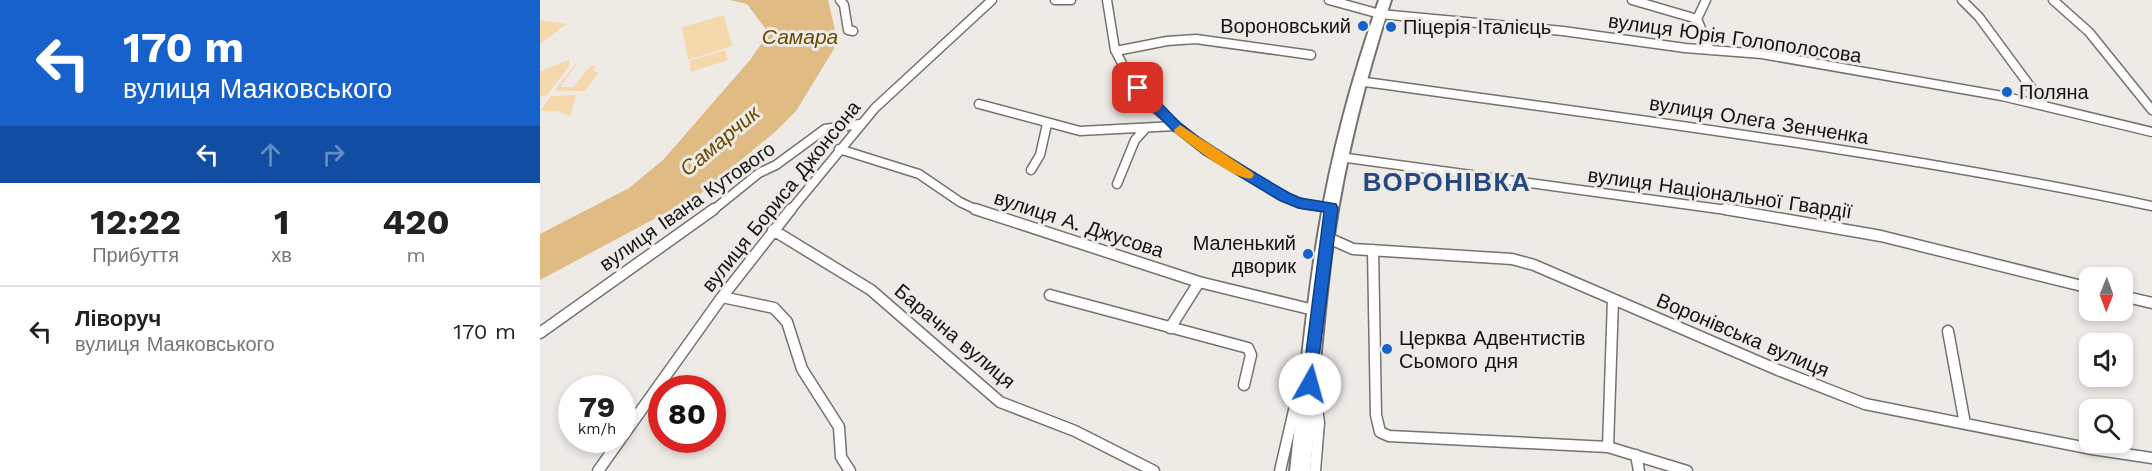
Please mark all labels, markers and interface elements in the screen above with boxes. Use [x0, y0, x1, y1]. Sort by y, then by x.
street label: вулиця Юрія Голополосова [1607, 8, 1864, 68]
place label: Вороновський [1220, 14, 1351, 38]
place label: Піцерія Італієць [1403, 15, 1551, 39]
marker: Вороновський [1356, 19, 1370, 33]
marker: Піцерія Італієць [1384, 20, 1398, 34]
text: 170 m [123, 23, 244, 72]
icon: left [24, 24, 102, 102]
water label: Самара [762, 24, 838, 49]
pin [1112, 62, 1163, 113]
icon: arrive [1121, 71, 1154, 104]
text: вулиця Маяковського [123, 73, 392, 105]
place label: Поляна [2019, 80, 2090, 104]
marker: Поляна [2000, 85, 2014, 99]
street label: вулиця Олега Зенченка [1648, 91, 1871, 149]
street label: вулиця Бориса Джонсона [697, 95, 866, 296]
water label: Самарчик [675, 99, 765, 181]
street label: вулиця Івана Кутового [595, 136, 779, 276]
icon: left [191, 138, 224, 171]
icon: ahead [254, 138, 287, 171]
icon: right [317, 138, 350, 171]
street label: вулиця Національної Гвардії [1586, 163, 1854, 223]
district label: ВОРОНІВКА [1363, 167, 1531, 197]
street label: вулиця А. Джусова [991, 185, 1168, 263]
text: 12:22 [90, 201, 181, 243]
text: 1 [274, 201, 289, 243]
text: 420 [382, 201, 450, 243]
place label: Маленький дворик [1193, 231, 1296, 278]
text: Прибуття [92, 243, 179, 267]
text: хв [271, 243, 292, 267]
text: m [406, 243, 426, 267]
marker: Маленький дворик [1301, 247, 1315, 261]
north arrow [2079, 267, 2133, 321]
map controls [2079, 267, 2133, 453]
street label: Барачна вулиця [890, 278, 1020, 394]
street label: Воронівська вулиця [1653, 288, 1833, 382]
text: Ліворуч [75, 306, 161, 331]
icon: left [24, 315, 57, 348]
text: 170 m [453, 319, 516, 344]
place label: Церква Адвентистів Сьомого дня [1399, 326, 1585, 373]
text: вулиця Маяковського [75, 332, 275, 356]
button: sound [2079, 333, 2133, 387]
marker: Церква Адвентистів Сьомого дня [1380, 342, 1394, 356]
position arrow [1278, 352, 1342, 416]
speed limit sign: 80 [648, 375, 726, 453]
text: 79 [579, 389, 615, 424]
button: search [2079, 399, 2133, 453]
text: km/h [578, 420, 616, 438]

